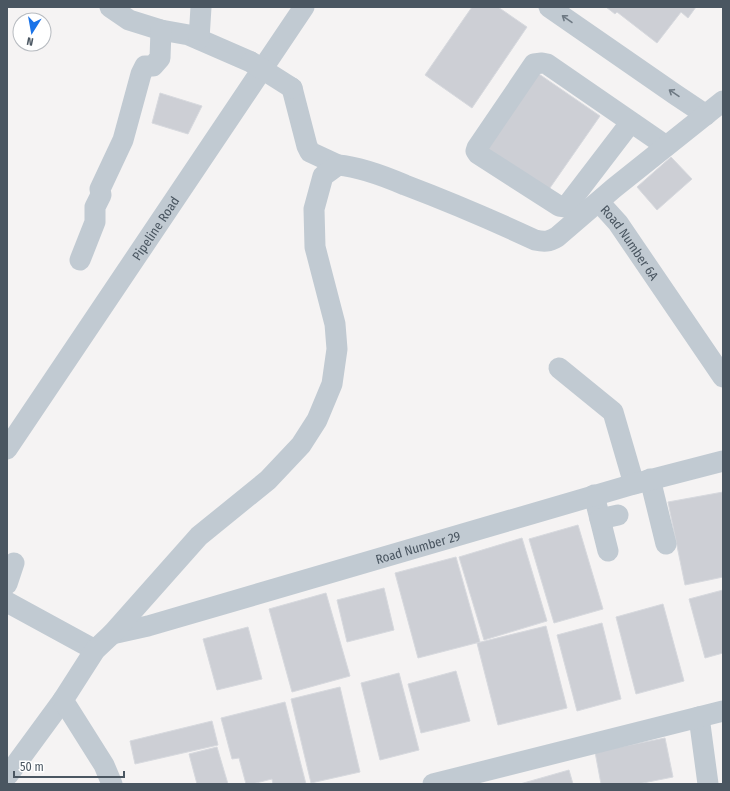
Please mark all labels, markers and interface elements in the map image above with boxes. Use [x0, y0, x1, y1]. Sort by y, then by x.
north arrow [12, 12, 52, 52]
one-way arrow [561, 15, 572, 23]
text: N [26, 34, 35, 48]
one-way arrow [668, 89, 679, 98]
street label: Pipeline Road [129, 194, 182, 263]
street label: Road Number 6A [598, 202, 662, 283]
street label: Road Number 29 [374, 528, 462, 567]
scale bar [14, 753, 124, 779]
text: 50 m [20, 760, 44, 774]

